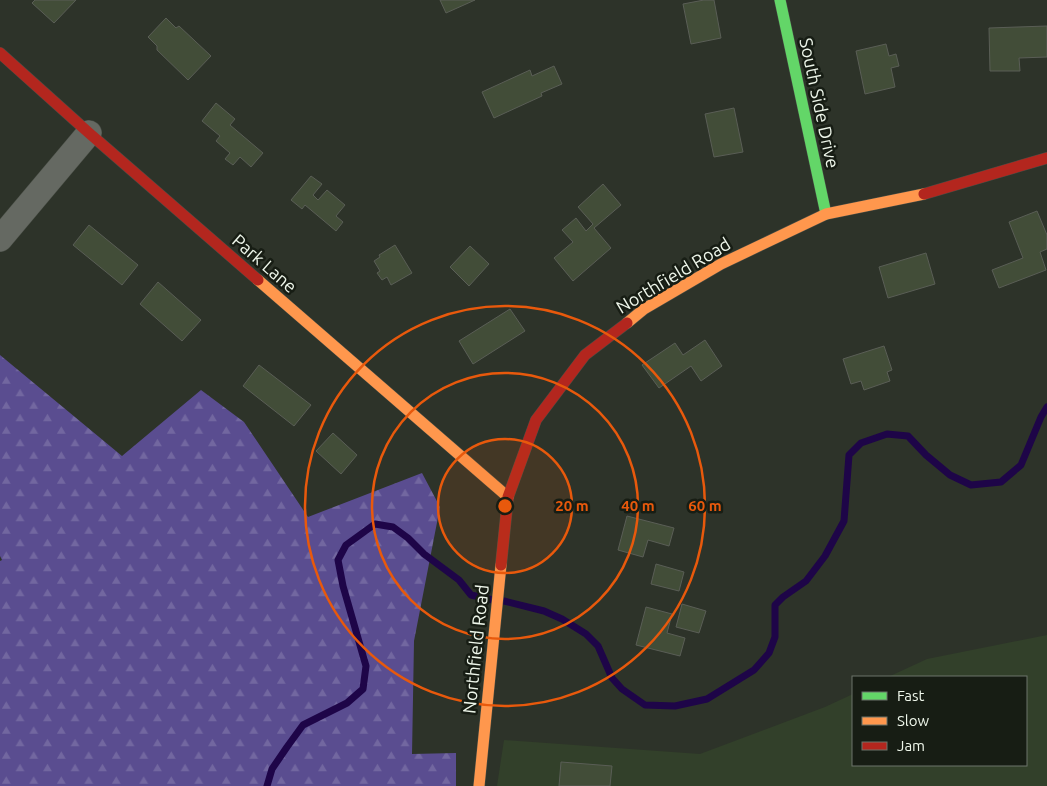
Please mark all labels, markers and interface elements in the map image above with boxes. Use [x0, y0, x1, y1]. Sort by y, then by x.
street label: South Side Drive [796, 36, 844, 170]
street label: Park Lane [229, 230, 301, 296]
street label: Northfield Road [612, 233, 734, 317]
centre of rings [496, 497, 514, 515]
text: 20 m [555, 497, 589, 514]
text: 40 m [621, 497, 655, 514]
text: 60 m [688, 497, 722, 514]
street label: Northfield Road [458, 584, 492, 714]
legend [852, 676, 1027, 766]
text: Fast [897, 687, 925, 704]
text: Slow [897, 712, 930, 729]
text: Jam [897, 737, 925, 754]

